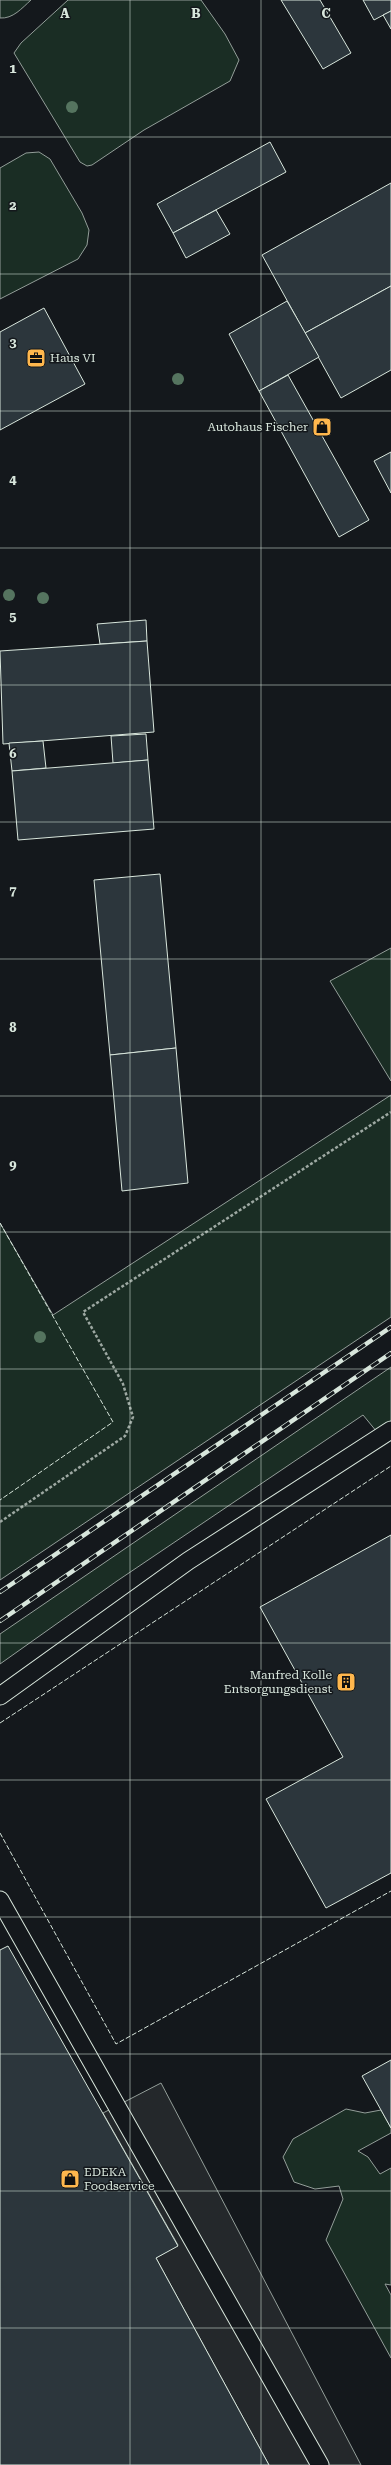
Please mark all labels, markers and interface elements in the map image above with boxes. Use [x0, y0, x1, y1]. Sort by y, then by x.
text: A [60, 6, 70, 21]
text: B [191, 6, 201, 21]
text: C [321, 6, 331, 21]
text: 1 [9, 61, 17, 76]
text: 2 [9, 198, 17, 213]
text: 3 [9, 335, 17, 350]
office icon: Haus VI [25, 347, 47, 369]
place label: Haus VI [50, 351, 95, 365]
shop icon: Autohaus Fischer [311, 416, 333, 438]
place label: Autohaus Fischer [207, 420, 308, 434]
text: 4 [9, 472, 17, 487]
text: 5 [9, 609, 17, 624]
text: 6 [9, 746, 17, 761]
text: 7 [9, 883, 17, 898]
text: 8 [9, 1020, 17, 1035]
text: 9 [9, 1157, 17, 1172]
place label: Manfred Kolle Entsorgungsdienst [224, 1668, 333, 1696]
building icon: Manfred Kolle Entsorgungsdienst [335, 1671, 357, 1693]
place label: EDEKA Foodservice [84, 2165, 155, 2193]
shop icon: EDEKA Foodservice [59, 2168, 81, 2190]

